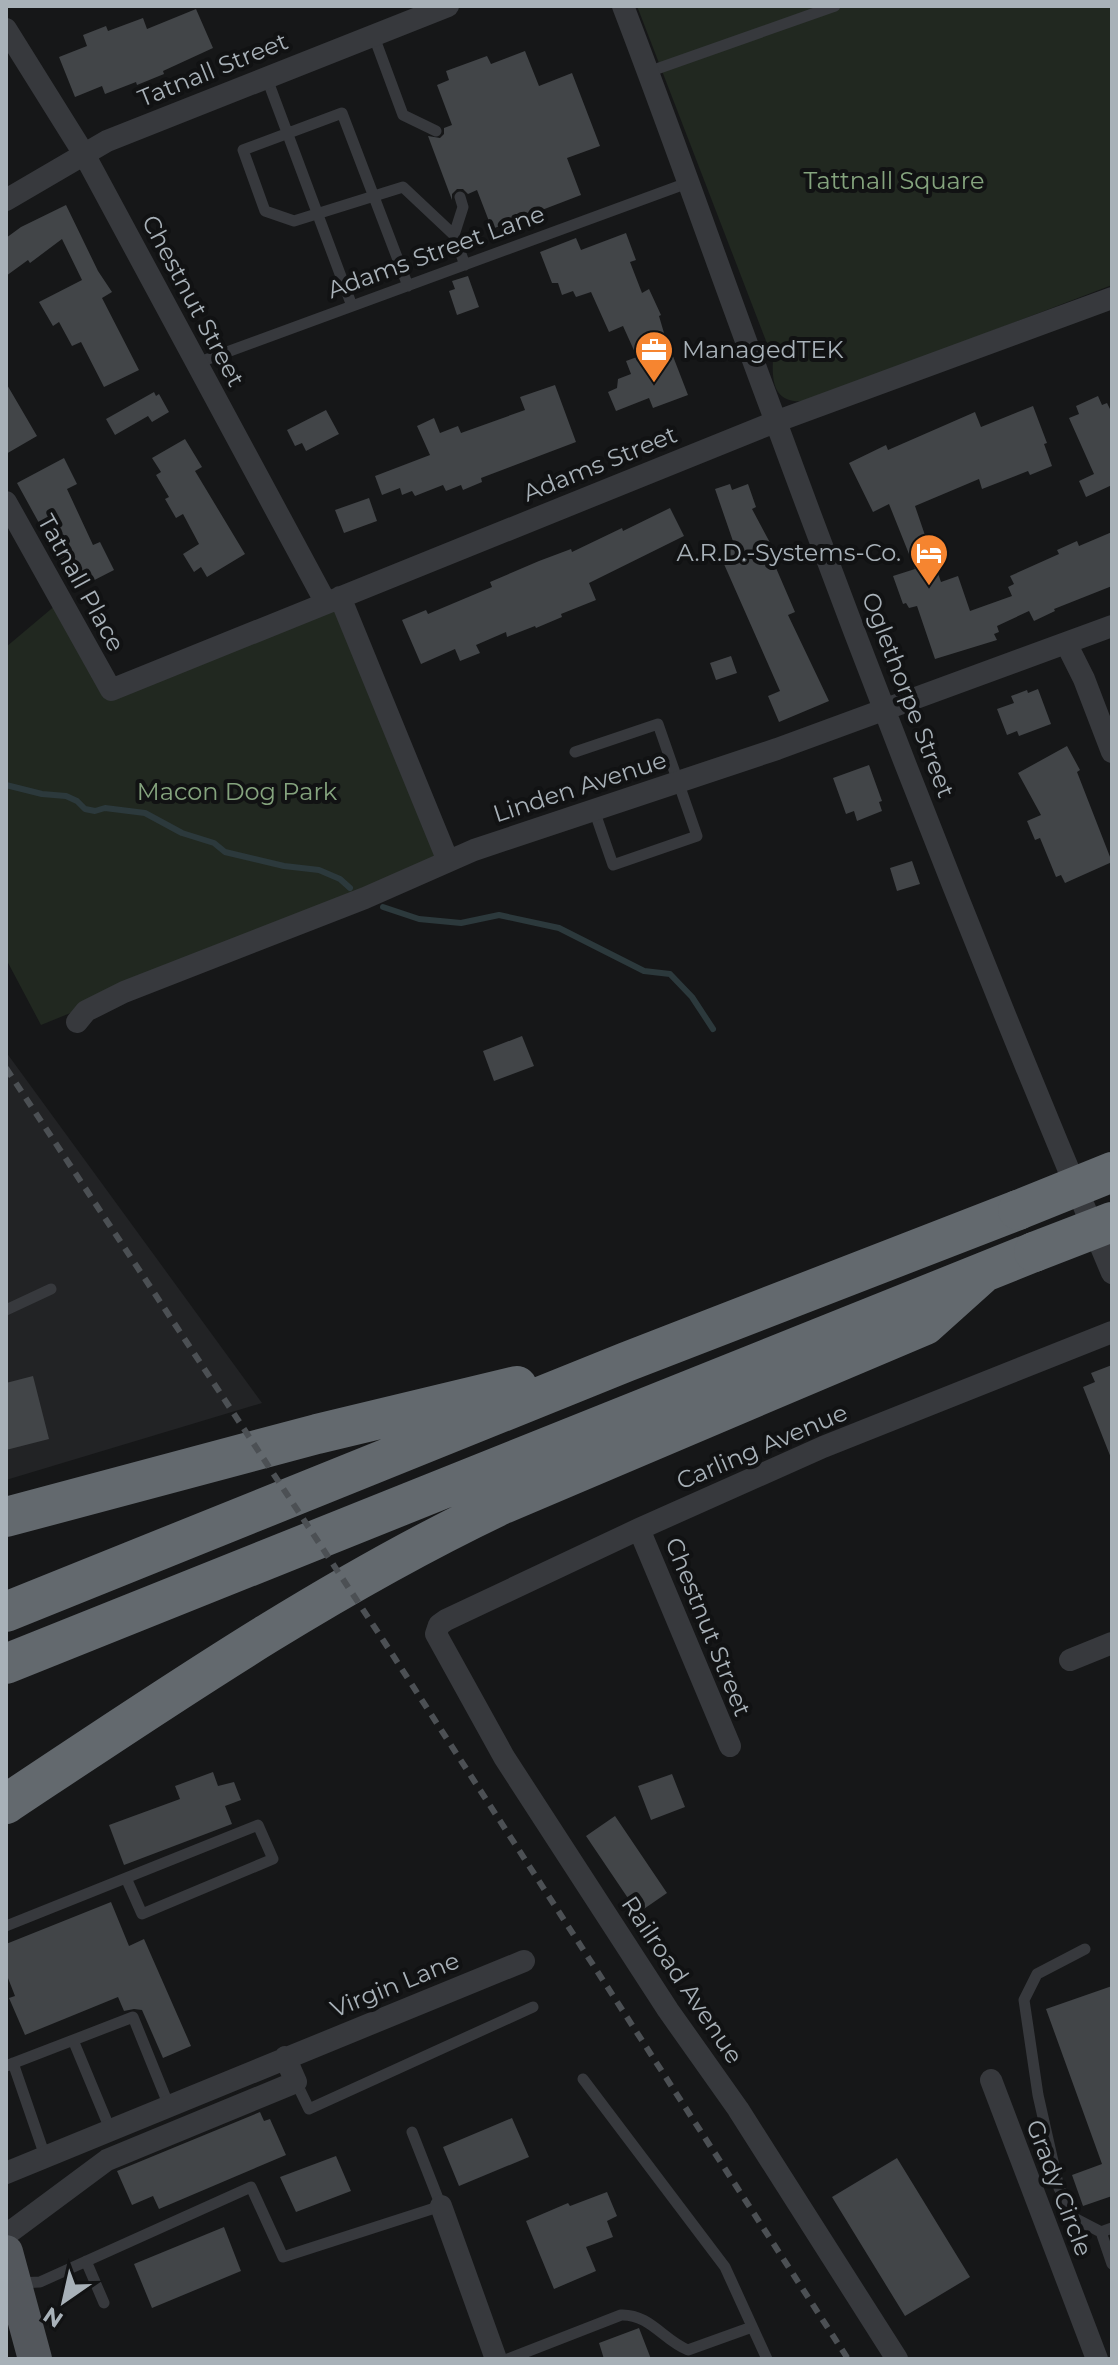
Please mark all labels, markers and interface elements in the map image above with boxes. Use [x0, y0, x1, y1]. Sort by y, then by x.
street label: Tatnall Street [134, 26, 292, 113]
park label: Tattnall Square [803, 166, 985, 195]
street label: Adams Street Lane [323, 199, 548, 304]
street label: Chestnut Street [136, 210, 251, 392]
office icon: ManagedTEK [633, 329, 675, 384]
place label: ManagedTEK [682, 335, 844, 364]
street label: Adams Street [519, 419, 681, 508]
street label: Tatnall Place [32, 509, 131, 656]
hotel icon: A.R.D.-Systems-Co. [908, 532, 950, 587]
place label: A.R.D.-Systems-Co. [677, 538, 901, 567]
street label: Oglethorpe Street [856, 588, 961, 802]
street label: Linden Avenue [489, 745, 670, 828]
park label: Macon Dog Park [137, 777, 338, 806]
street label: Carling Avenue [672, 1397, 852, 1496]
street label: Chestnut Street [659, 1533, 758, 1721]
street label: Railroad Avenue [616, 1890, 749, 2069]
street label: Virgin Lane [326, 1946, 464, 2024]
street label: Grady Circle [1020, 2115, 1099, 2260]
north arrow [24, 2261, 104, 2341]
text: N [38, 2301, 68, 2333]

